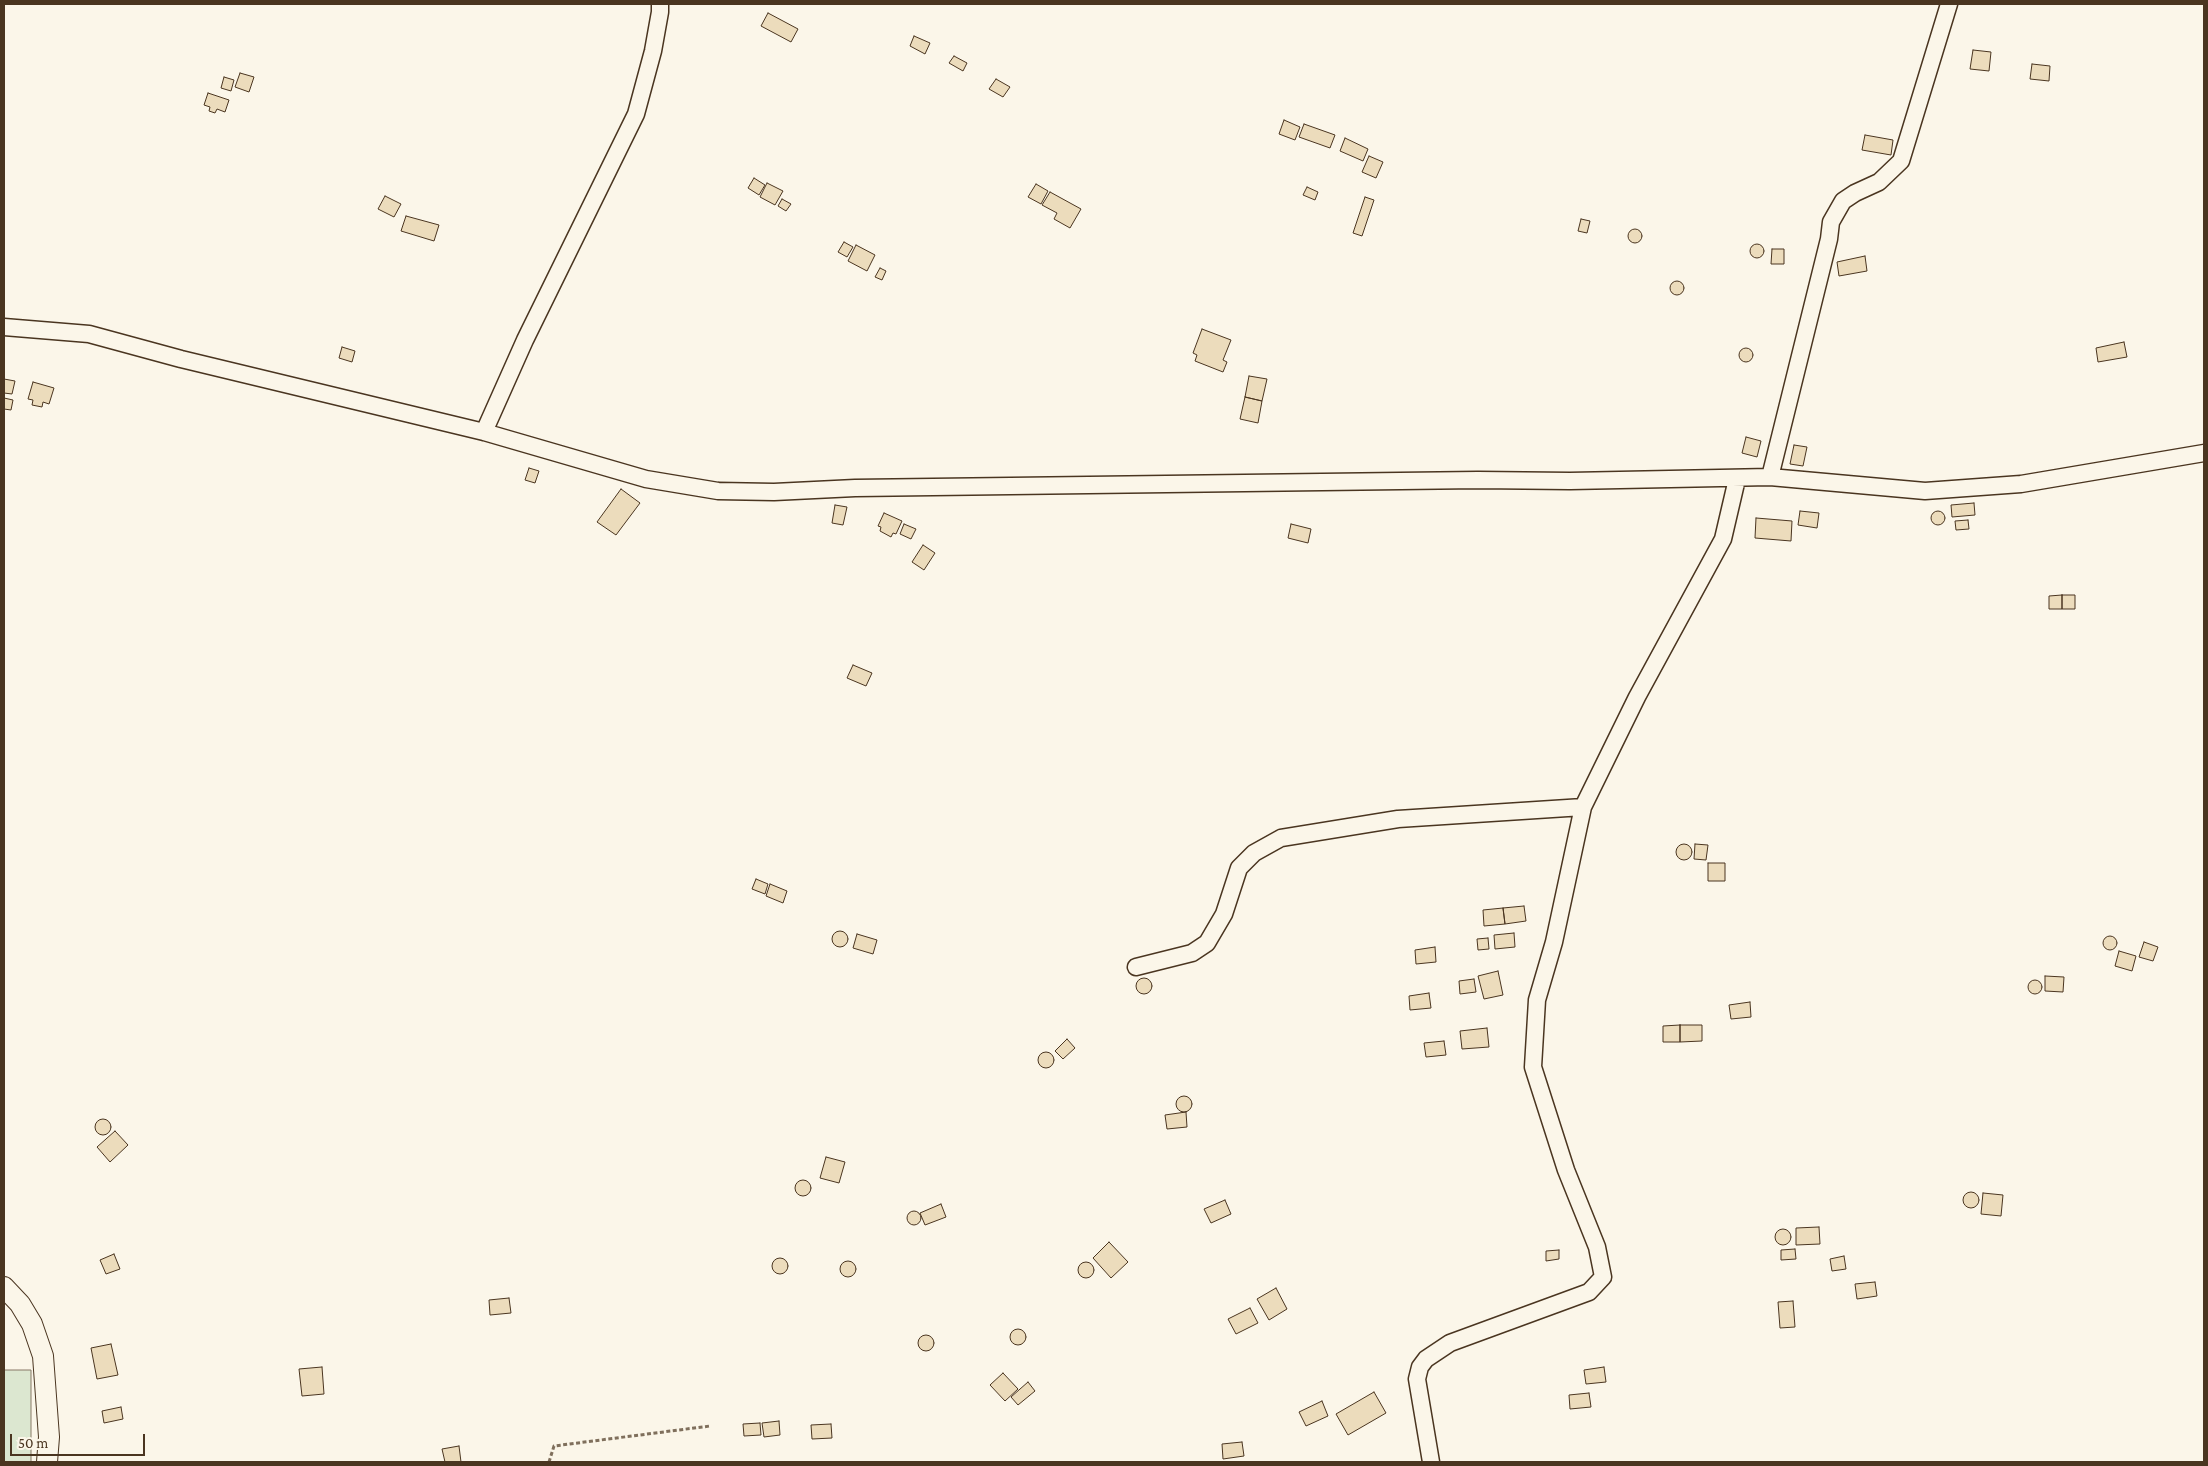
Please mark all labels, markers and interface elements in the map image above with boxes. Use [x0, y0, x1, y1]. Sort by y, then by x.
scale bar [12, 1424, 148, 1456]
text: 50 m [18, 1435, 48, 1451]

